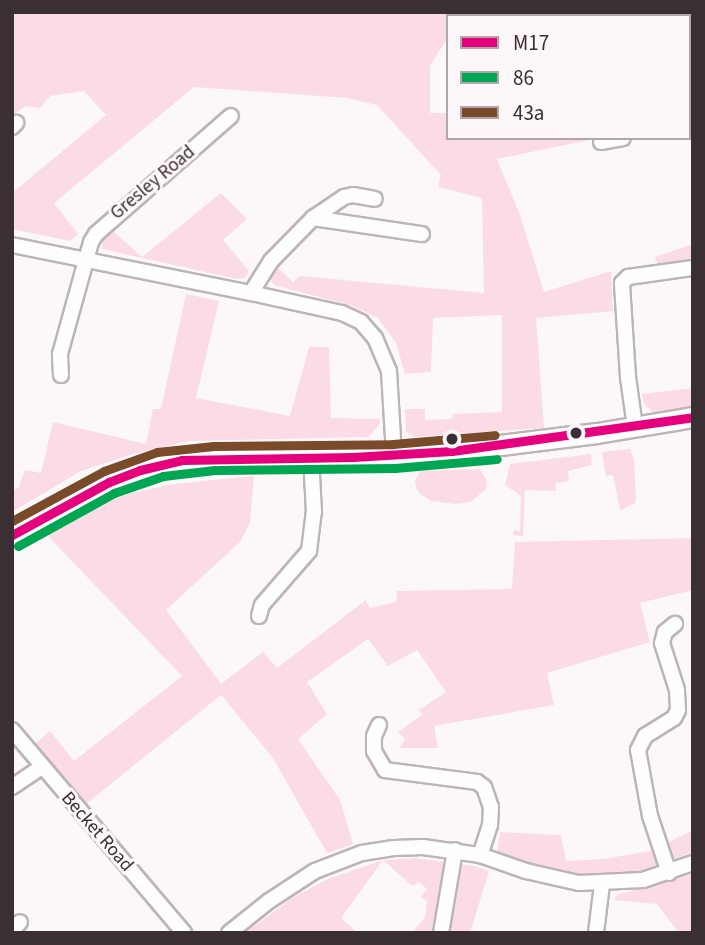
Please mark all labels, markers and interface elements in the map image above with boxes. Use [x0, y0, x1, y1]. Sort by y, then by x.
legend [446, 14, 691, 140]
text: M17 [513, 28, 549, 58]
text: 86 [513, 63, 534, 93]
text: 43a [513, 98, 544, 128]
street label: Gresley Road [106, 141, 200, 225]
unlabelled marker [569, 426, 583, 440]
unlabelled marker [445, 432, 459, 446]
street label: Becket Road [56, 787, 138, 877]

